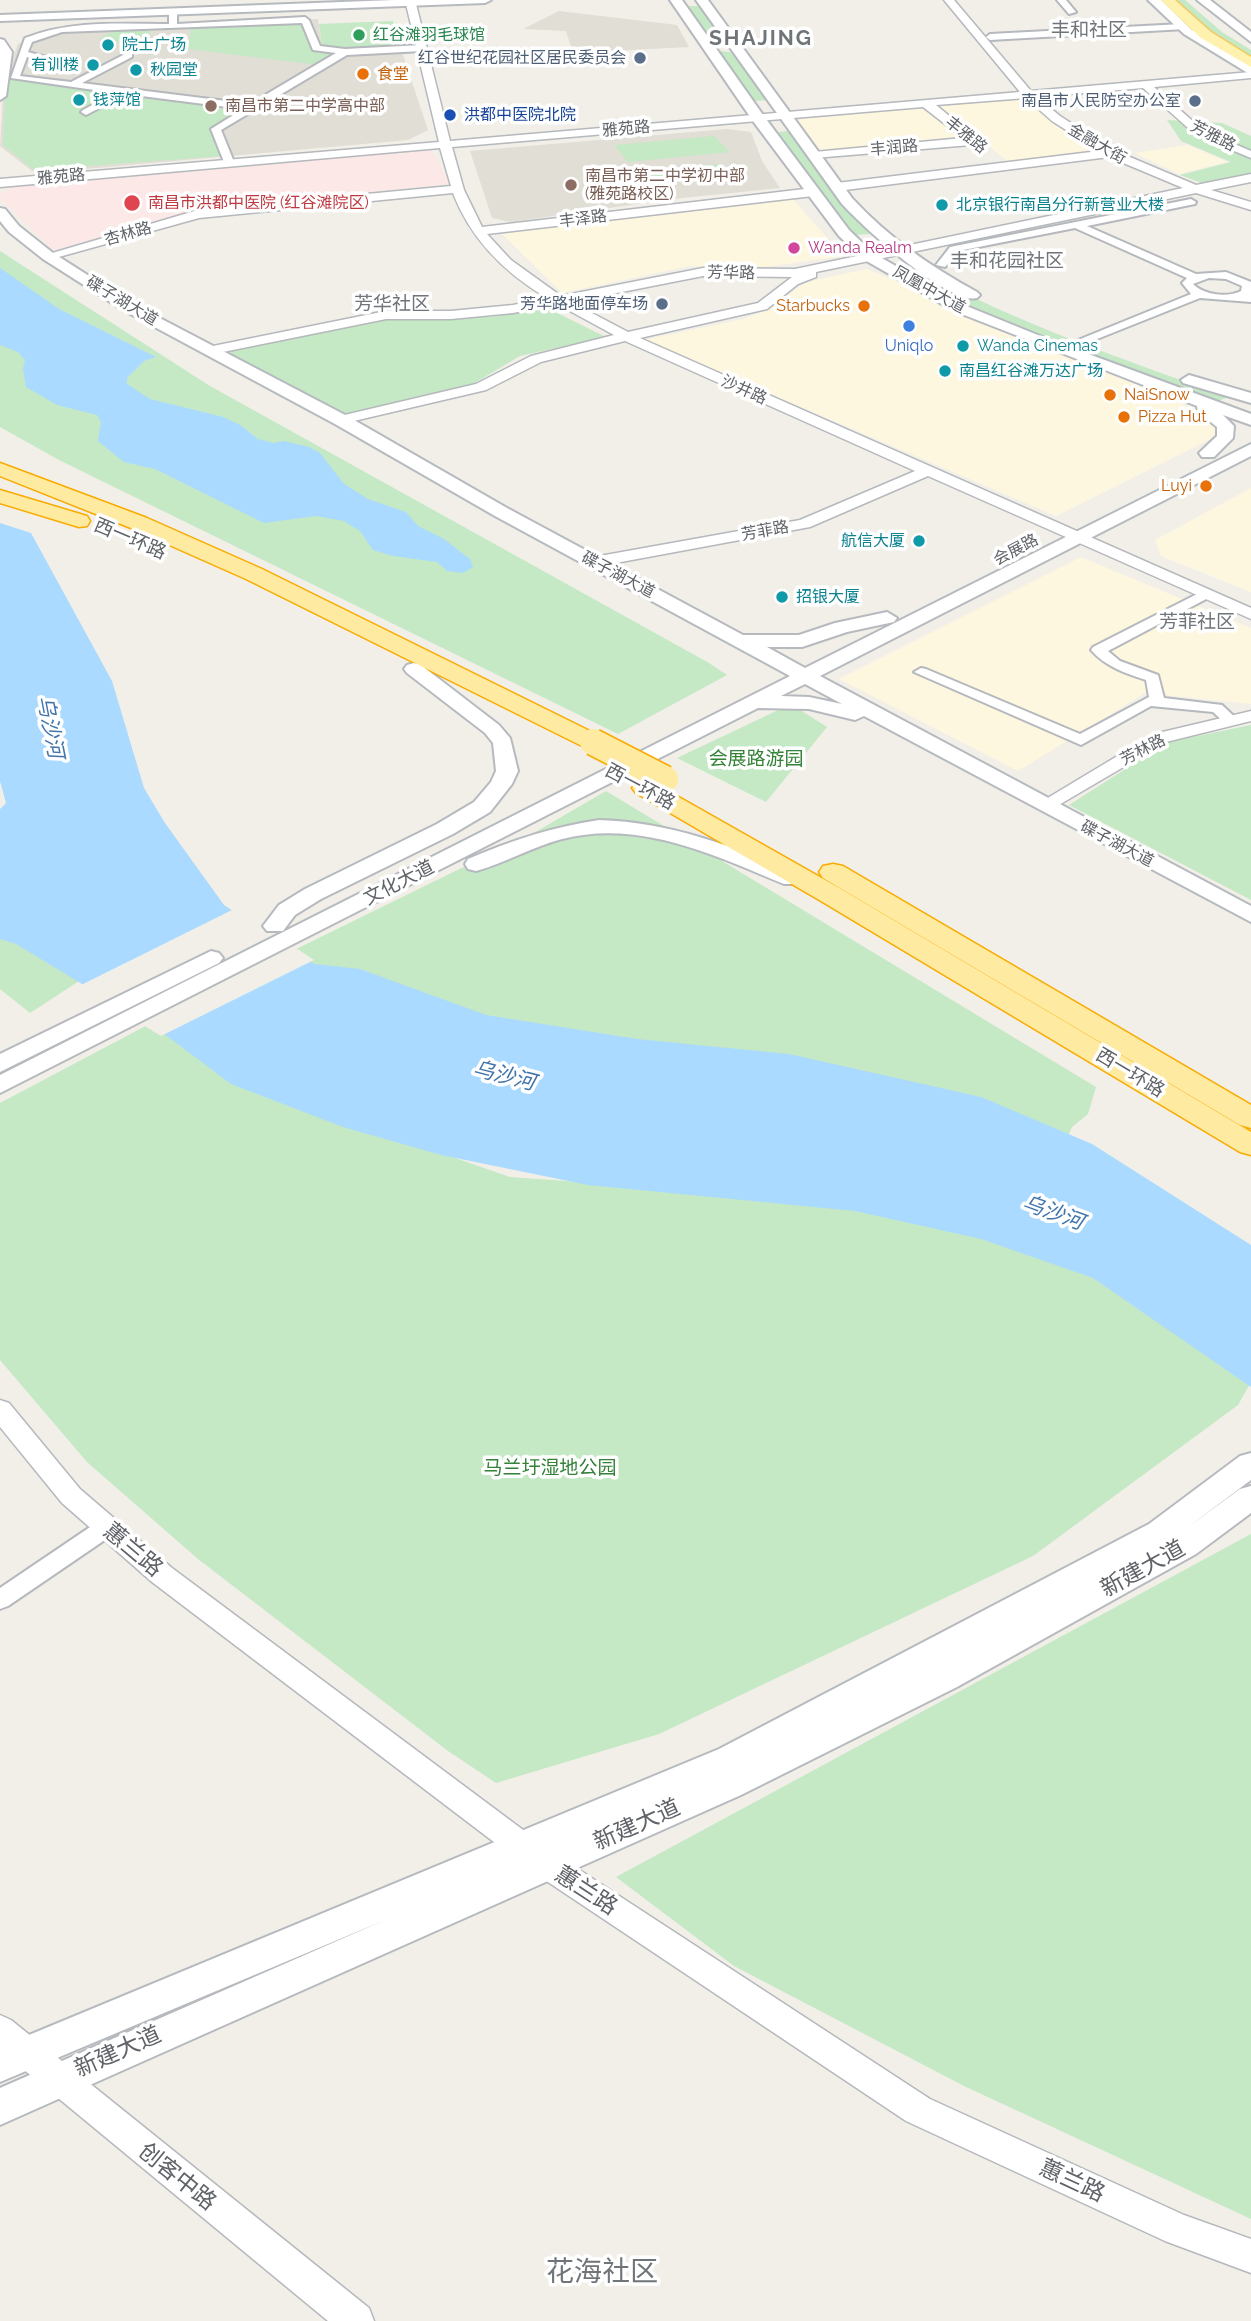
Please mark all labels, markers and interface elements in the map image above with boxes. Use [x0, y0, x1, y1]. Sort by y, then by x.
district label: 丰和社区 [1051, 19, 1127, 41]
place label: 红谷滩羽毛球馆 [373, 25, 485, 45]
district label: SHAJING [710, 26, 812, 52]
marker: 红谷滩羽毛球馆 [351, 27, 367, 43]
place label: 院士广场 [122, 35, 186, 55]
marker: 院士广场 [100, 37, 116, 53]
place label: 红谷世纪花园社区居民委员会 [418, 48, 626, 68]
marker: 红谷世纪花园社区居民委员会 [632, 50, 648, 66]
place label: 有训楼 [31, 55, 79, 75]
marker: 有训楼 [85, 57, 101, 73]
place label: 秋园堂 [150, 60, 198, 80]
marker: 秋园堂 [128, 62, 144, 78]
place label: 食堂 [377, 64, 409, 84]
marker: 食堂 [355, 66, 371, 82]
place label: 钱萍馆 [93, 90, 141, 110]
place label: 南昌市人民防空办公室 [1021, 91, 1181, 111]
marker: 钱萍馆 [71, 92, 87, 108]
marker: 南昌市人民防空办公室 [1187, 93, 1203, 109]
place label: 南昌市第二中学高中部 [225, 96, 385, 116]
marker: 南昌市第二中学高中部 [203, 98, 219, 114]
place label: 洪都中医院北院 [464, 105, 576, 125]
marker: 洪都中医院北院 [442, 107, 458, 123]
street label: 丰雅路 [941, 112, 991, 158]
street label: 雅苑路 [601, 117, 651, 141]
street label: 芳雅路 [1187, 117, 1239, 155]
street label: 金融大街 [1064, 120, 1130, 168]
street label: 丰润路 [869, 136, 919, 160]
street label: 雅苑路 [36, 165, 86, 189]
place label: 南昌市第二中学初中部 (雅苑路校区) [585, 166, 745, 204]
marker: 南昌市第二中学初中部 (雅苑路校区) [563, 177, 579, 193]
marker: 南昌市洪都中医院 (红谷滩院区) [122, 193, 142, 213]
place label: 南昌市洪都中医院 (红谷滩院区) [148, 193, 369, 213]
place label: 北京银行南昌分行新营业大楼 [956, 195, 1164, 215]
marker: 北京银行南昌分行新营业大楼 [934, 197, 950, 213]
street label: 丰泽路 [558, 207, 608, 231]
street label: 杏林路 [102, 218, 154, 250]
place label: Wanda Realm [808, 238, 912, 258]
marker: Wanda Realm [786, 240, 802, 256]
district label: 丰和花园社区 [950, 250, 1064, 272]
street label: 凤凰中大道 [889, 262, 969, 318]
street label: 芳华路 [707, 263, 755, 283]
street label: 碟子湖大道 [83, 272, 161, 330]
district label: 芳华社区 [354, 293, 430, 315]
place label: 芳华路地面停车场 [520, 294, 648, 314]
marker: 芳华路地面停车场 [654, 296, 670, 312]
place label: Starbucks [776, 296, 850, 316]
marker: Starbucks [856, 298, 872, 314]
marker: Uniqlo [901, 318, 917, 334]
place label: Uniqlo [885, 336, 933, 356]
place label: Wanda Cinemas [977, 336, 1098, 356]
marker: Wanda Cinemas [955, 338, 971, 354]
place label: 南昌红谷滩万达广场 [959, 361, 1103, 381]
marker: 南昌红谷滩万达广场 [937, 363, 953, 379]
street label: 沙井路 [718, 371, 770, 409]
place label: NaiSnow [1124, 385, 1190, 405]
marker: NaiSnow [1102, 387, 1118, 403]
place label: Pizza Hut [1138, 407, 1207, 427]
marker: Pizza Hut [1116, 409, 1132, 425]
place label: Luyi [1161, 476, 1192, 496]
marker: Luyi [1198, 478, 1214, 494]
street label: 西一环路 [91, 514, 169, 564]
street label: 芳菲路 [740, 517, 790, 545]
street label: 会展路 [990, 530, 1042, 570]
place label: 航信大厦 [841, 531, 905, 551]
marker: 航信大厦 [911, 533, 927, 549]
street label: 碟子湖大道 [578, 548, 658, 602]
place label: 招银大厦 [796, 587, 860, 607]
marker: 招银大厦 [774, 589, 790, 605]
district label: 芳菲社区 [1159, 611, 1235, 633]
water label: 乌沙河 [32, 694, 68, 760]
street label: 芳林路 [1117, 731, 1169, 769]
park label: 会展路游园 [709, 748, 803, 770]
street label: 西一环路 [601, 759, 679, 815]
street label: 碟子湖大道 [1077, 817, 1157, 871]
street label: 文化大道 [360, 856, 438, 910]
street label: 西一环路 [1092, 1044, 1168, 1102]
water label: 乌沙河 [470, 1056, 538, 1096]
water label: 乌沙河 [1019, 1190, 1087, 1236]
park label: 马兰圩湿地公园 [484, 1457, 616, 1479]
street label: 蕙兰路 [98, 1517, 168, 1583]
street label: 新建大道 [1096, 1535, 1190, 1603]
street label: 新建大道 [589, 1794, 685, 1856]
street label: 蕙兰路 [550, 1861, 622, 1921]
street label: 新建大道 [70, 2021, 166, 2083]
street label: 创客中路 [133, 2137, 221, 2217]
street label: 蕙兰路 [1035, 2154, 1109, 2208]
district label: 花海社区 [546, 2256, 658, 2290]

